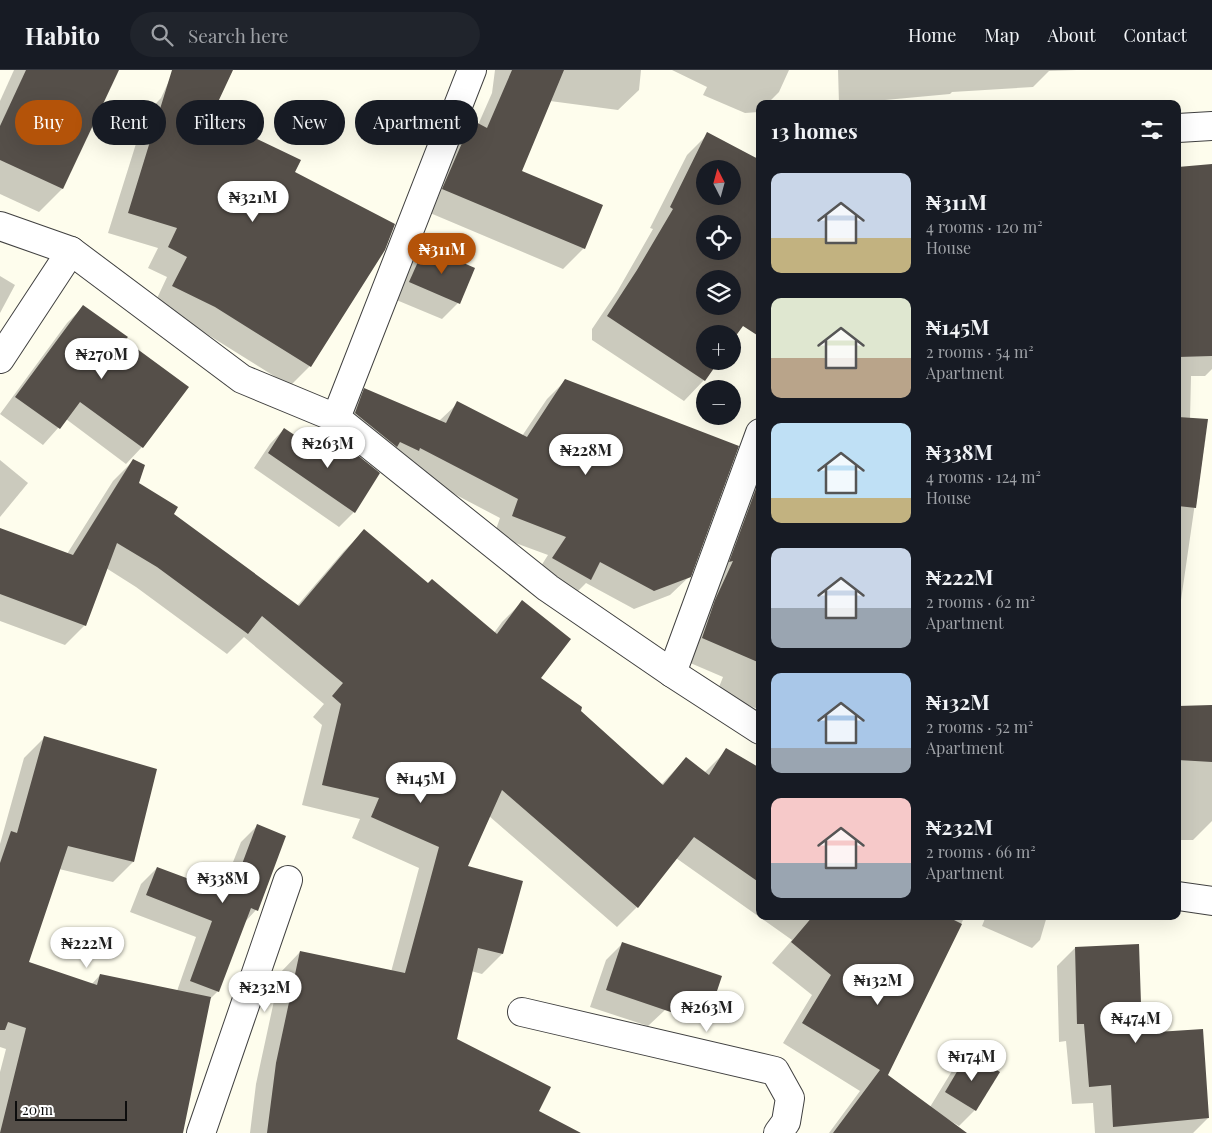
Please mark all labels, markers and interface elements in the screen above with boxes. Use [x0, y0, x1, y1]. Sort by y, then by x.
search box [130, 12, 480, 57]
text: Habito [25, 19, 100, 51]
icon: search [148, 21, 176, 49]
text: Search here [188, 22, 289, 48]
text: Home [908, 23, 956, 47]
text: Map [984, 23, 1019, 47]
text: About [1047, 23, 1096, 47]
text: Contact [1124, 23, 1187, 47]
chip: Buy [15, 100, 82, 145]
chip: Rent [92, 100, 166, 145]
chip: Filters [176, 100, 264, 145]
chip: New [274, 100, 345, 145]
chip: Apartment [355, 100, 478, 145]
text: 13 homes [771, 116, 858, 144]
icon: filters [1138, 116, 1166, 144]
north arrow [696, 160, 741, 205]
map controls [696, 160, 741, 425]
pin: ₦321M [218, 180, 288, 223]
text: ₦321M [229, 186, 277, 207]
text: ₦311M [926, 187, 987, 215]
icon: home [811, 193, 871, 253]
button: locate [696, 215, 741, 260]
text: 4 rooms · 120 m² [926, 216, 1043, 237]
pin: ₦311M [407, 232, 477, 275]
text: House [926, 237, 971, 258]
text: ₦311M [419, 238, 465, 259]
button: layers [696, 270, 741, 315]
text: ₦145M [926, 312, 989, 340]
icon: home [811, 318, 871, 378]
button: + [696, 325, 741, 370]
pin: ₦270M [67, 338, 137, 380]
text: 2 rooms · 54 m² [926, 341, 1034, 362]
text: ₦270M [76, 343, 128, 364]
text: Apartment [926, 362, 1004, 383]
button: − [696, 380, 741, 425]
pin: ₦263M [293, 426, 363, 469]
text: ₦263M [302, 432, 354, 453]
pin: ₦228M [551, 434, 621, 476]
text: ₦338M [926, 437, 993, 465]
text: ₦228M [560, 439, 612, 460]
icon: home [811, 443, 871, 503]
text: 4 rooms · 124 m² [926, 466, 1041, 487]
text: House [926, 487, 971, 508]
text: ₦222M [926, 562, 994, 590]
icon: home [811, 568, 871, 628]
text: 2 rooms · 62 m² [926, 591, 1035, 612]
text: Apartment [926, 612, 1004, 633]
text: ₦132M [926, 687, 990, 715]
icon: home [811, 693, 871, 753]
text: 2 rooms · 52 m² [926, 716, 1033, 737]
text: Apartment [926, 737, 1004, 758]
pin: ₦145M [386, 762, 456, 804]
text: ₦145M [397, 767, 445, 788]
text: ₦232M [926, 812, 993, 840]
icon: home [811, 818, 871, 878]
text: 2 rooms · 66 m² [926, 841, 1036, 862]
pin: ₦338M [188, 862, 258, 904]
text: Apartment [926, 862, 1004, 883]
text: ₦338M [198, 867, 248, 888]
pin: ₦222M [52, 926, 122, 969]
text: ₦222M [61, 932, 113, 953]
pin: ₦132M [843, 964, 913, 1006]
text: ₦132M [854, 969, 902, 990]
pin: ₦232M [230, 970, 300, 1013]
text: ₦232M [240, 976, 290, 997]
pin: ₦263M [672, 990, 742, 1033]
text: ₦263M [681, 996, 733, 1017]
pin: ₦474M [1101, 1002, 1171, 1044]
text: ₦474M [1111, 1007, 1161, 1028]
pin: ₦174M [937, 1040, 1007, 1082]
text: ₦174M [948, 1045, 996, 1066]
scale bar [15, 1098, 128, 1121]
text: 20 m [22, 1100, 53, 1119]

